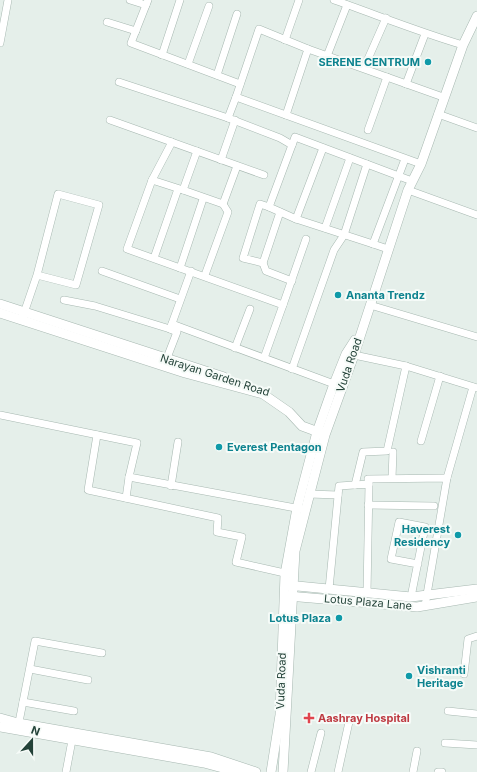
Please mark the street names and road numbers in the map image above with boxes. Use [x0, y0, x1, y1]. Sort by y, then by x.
street label: Vuda Road [333, 336, 365, 394]
street label: Narayan Garden Road [159, 351, 271, 399]
street label: Lotus Plaza Lane [323, 591, 413, 613]
street label: Vuda Road [273, 652, 289, 710]

